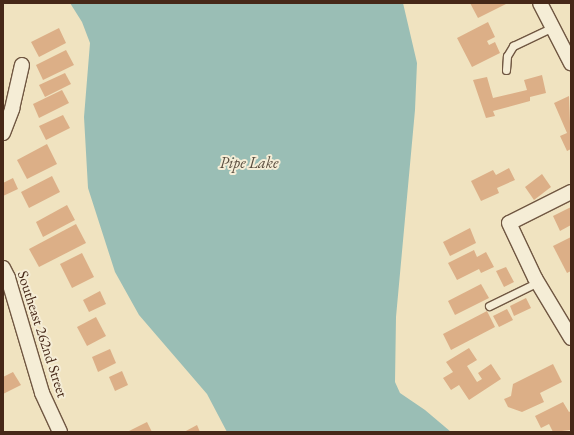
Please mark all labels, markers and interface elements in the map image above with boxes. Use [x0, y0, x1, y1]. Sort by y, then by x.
water label: Pipe Lake [220, 153, 278, 173]
street label: Southeast 262nd Street [14, 268, 72, 400]

